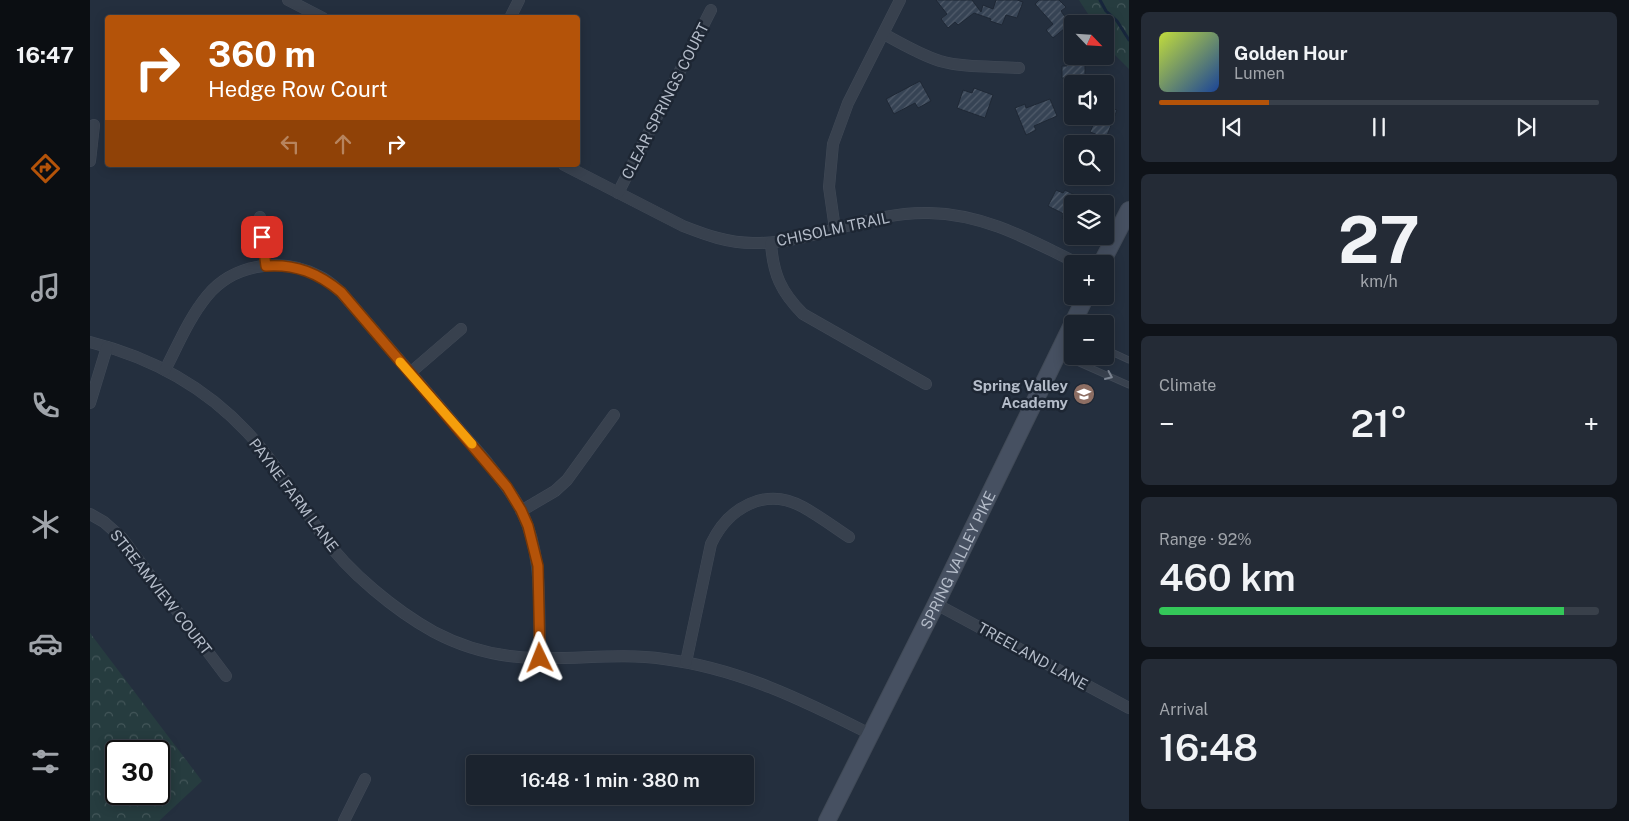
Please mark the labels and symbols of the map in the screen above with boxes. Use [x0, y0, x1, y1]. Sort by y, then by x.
north arrow [1064, 15, 1114, 65]
street label: CLEAR SPRINGS COURT [618, 20, 712, 182]
street label: CHISOLM TRAIL [775, 209, 891, 249]
pin [241, 216, 283, 258]
one-way arrow [1104, 370, 1113, 381]
place label: Spring Valley Academy [972, 377, 1069, 411]
school or university icon: Spring Valley Academy [1072, 382, 1096, 406]
street label: PAYNE FARM LANE [246, 435, 342, 555]
street label: SPRING VALLEY PIKE [916, 488, 998, 632]
street label: STREAMVIEW COURT [107, 526, 215, 658]
street label: TREELAND LANE [975, 619, 1091, 693]
position arrow [513, 631, 565, 683]
speed limit sign: 30 [105, 740, 170, 805]

